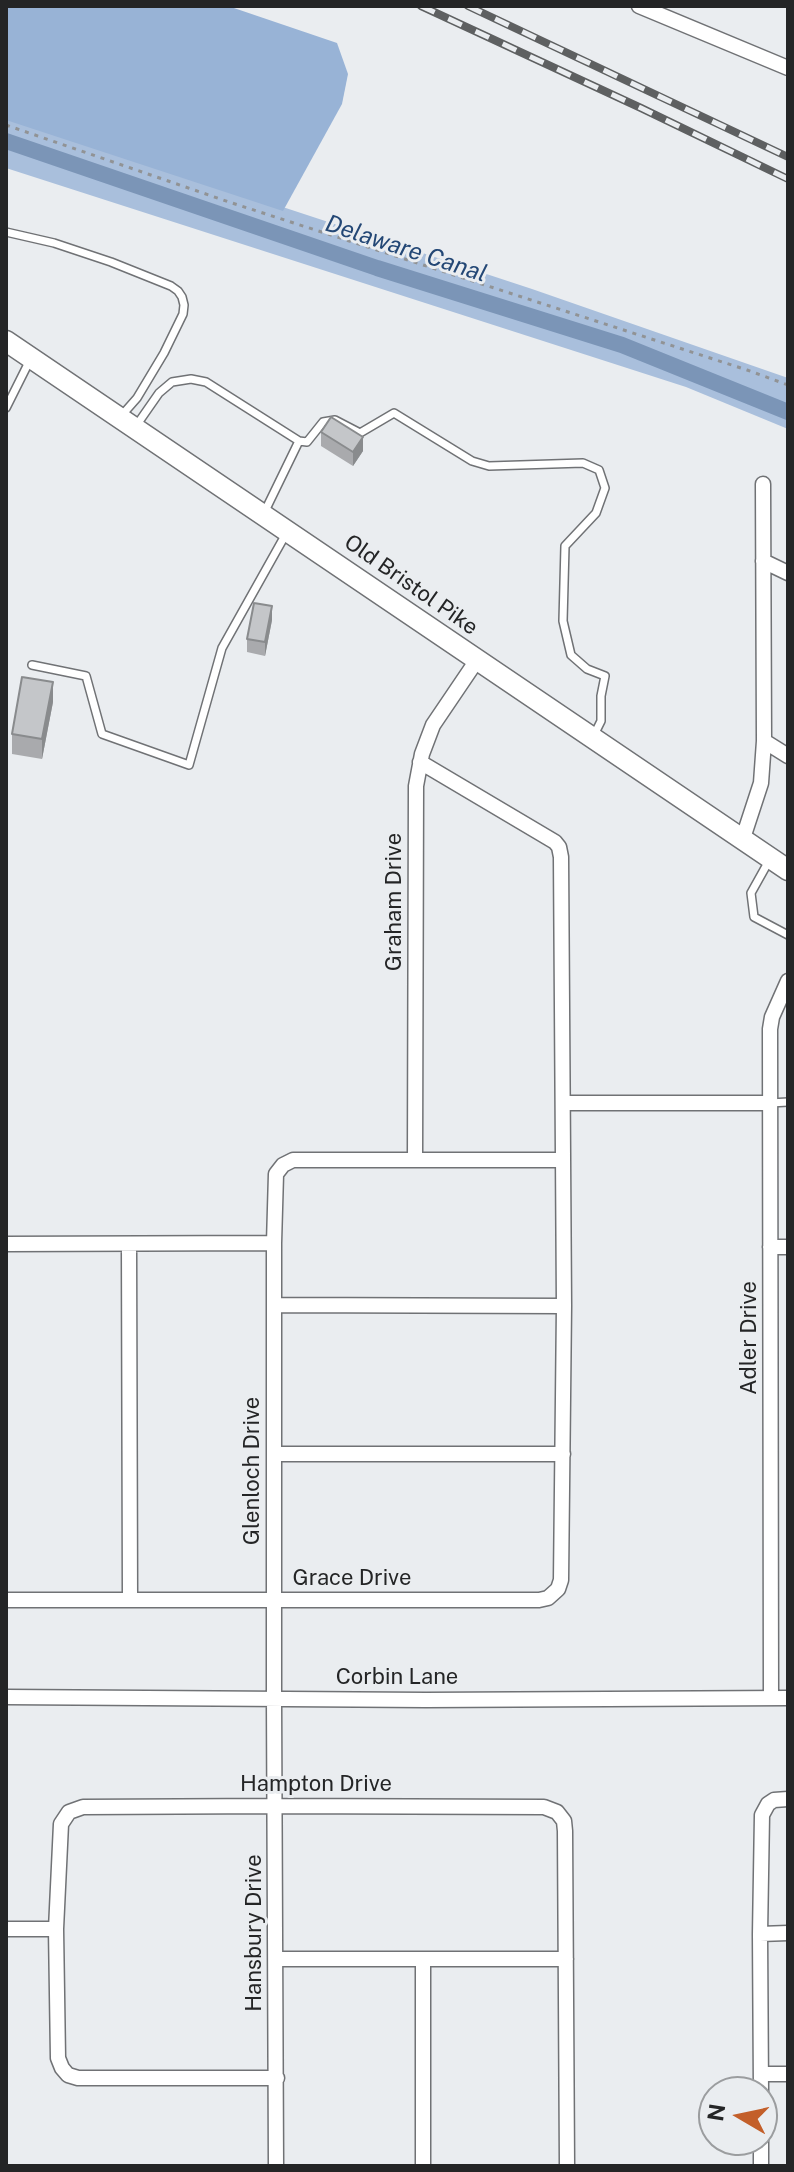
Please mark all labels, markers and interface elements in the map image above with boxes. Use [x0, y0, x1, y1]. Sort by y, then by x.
water label: Delaware Canal [321, 209, 491, 289]
street label: Old Bristol Pike [339, 529, 483, 641]
street label: Graham Drive [381, 833, 407, 971]
street label: Adler Drive [736, 1281, 762, 1395]
street label: Glenloch Drive [239, 1397, 265, 1545]
street label: Grace Drive [293, 1565, 411, 1591]
street label: Corbin Lane [336, 1664, 458, 1690]
street label: Hampton Drive [240, 1771, 392, 1797]
street label: Hansbury Drive [241, 1854, 267, 2012]
north arrow [698, 2076, 778, 2156]
text: N [702, 2102, 730, 2123]

